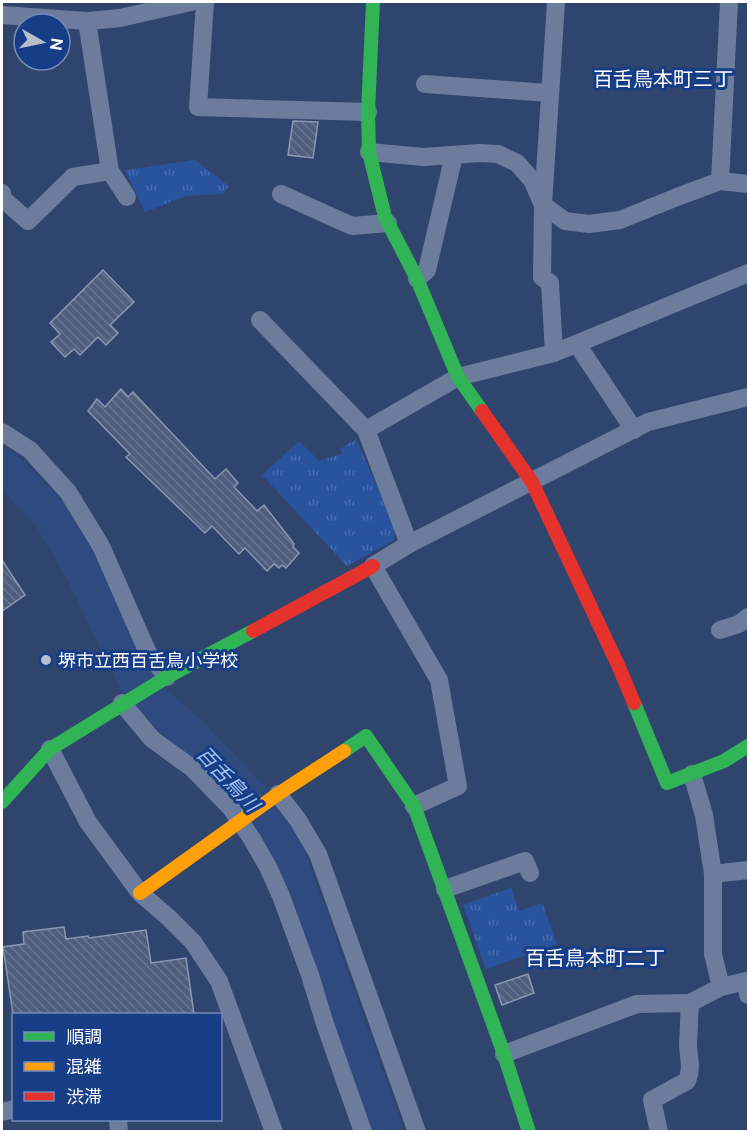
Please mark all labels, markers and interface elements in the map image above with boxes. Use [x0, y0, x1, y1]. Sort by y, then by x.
north arrow [12, 12, 72, 72]
text: N [46, 37, 67, 52]
district label: 百舌鳥本町三丁 [593, 67, 733, 91]
place label: 堺市立西百舌鳥小学校 [58, 650, 238, 671]
marker: 堺市立西百舌鳥小学校 [39, 653, 53, 667]
water label: 百舌鳥川 [192, 742, 265, 818]
district label: 百舌鳥本町二丁 [525, 946, 665, 970]
legend [12, 1013, 222, 1121]
text: 順調 [66, 1026, 102, 1047]
text: 混雑 [66, 1056, 102, 1077]
text: 渋滞 [66, 1086, 102, 1107]

